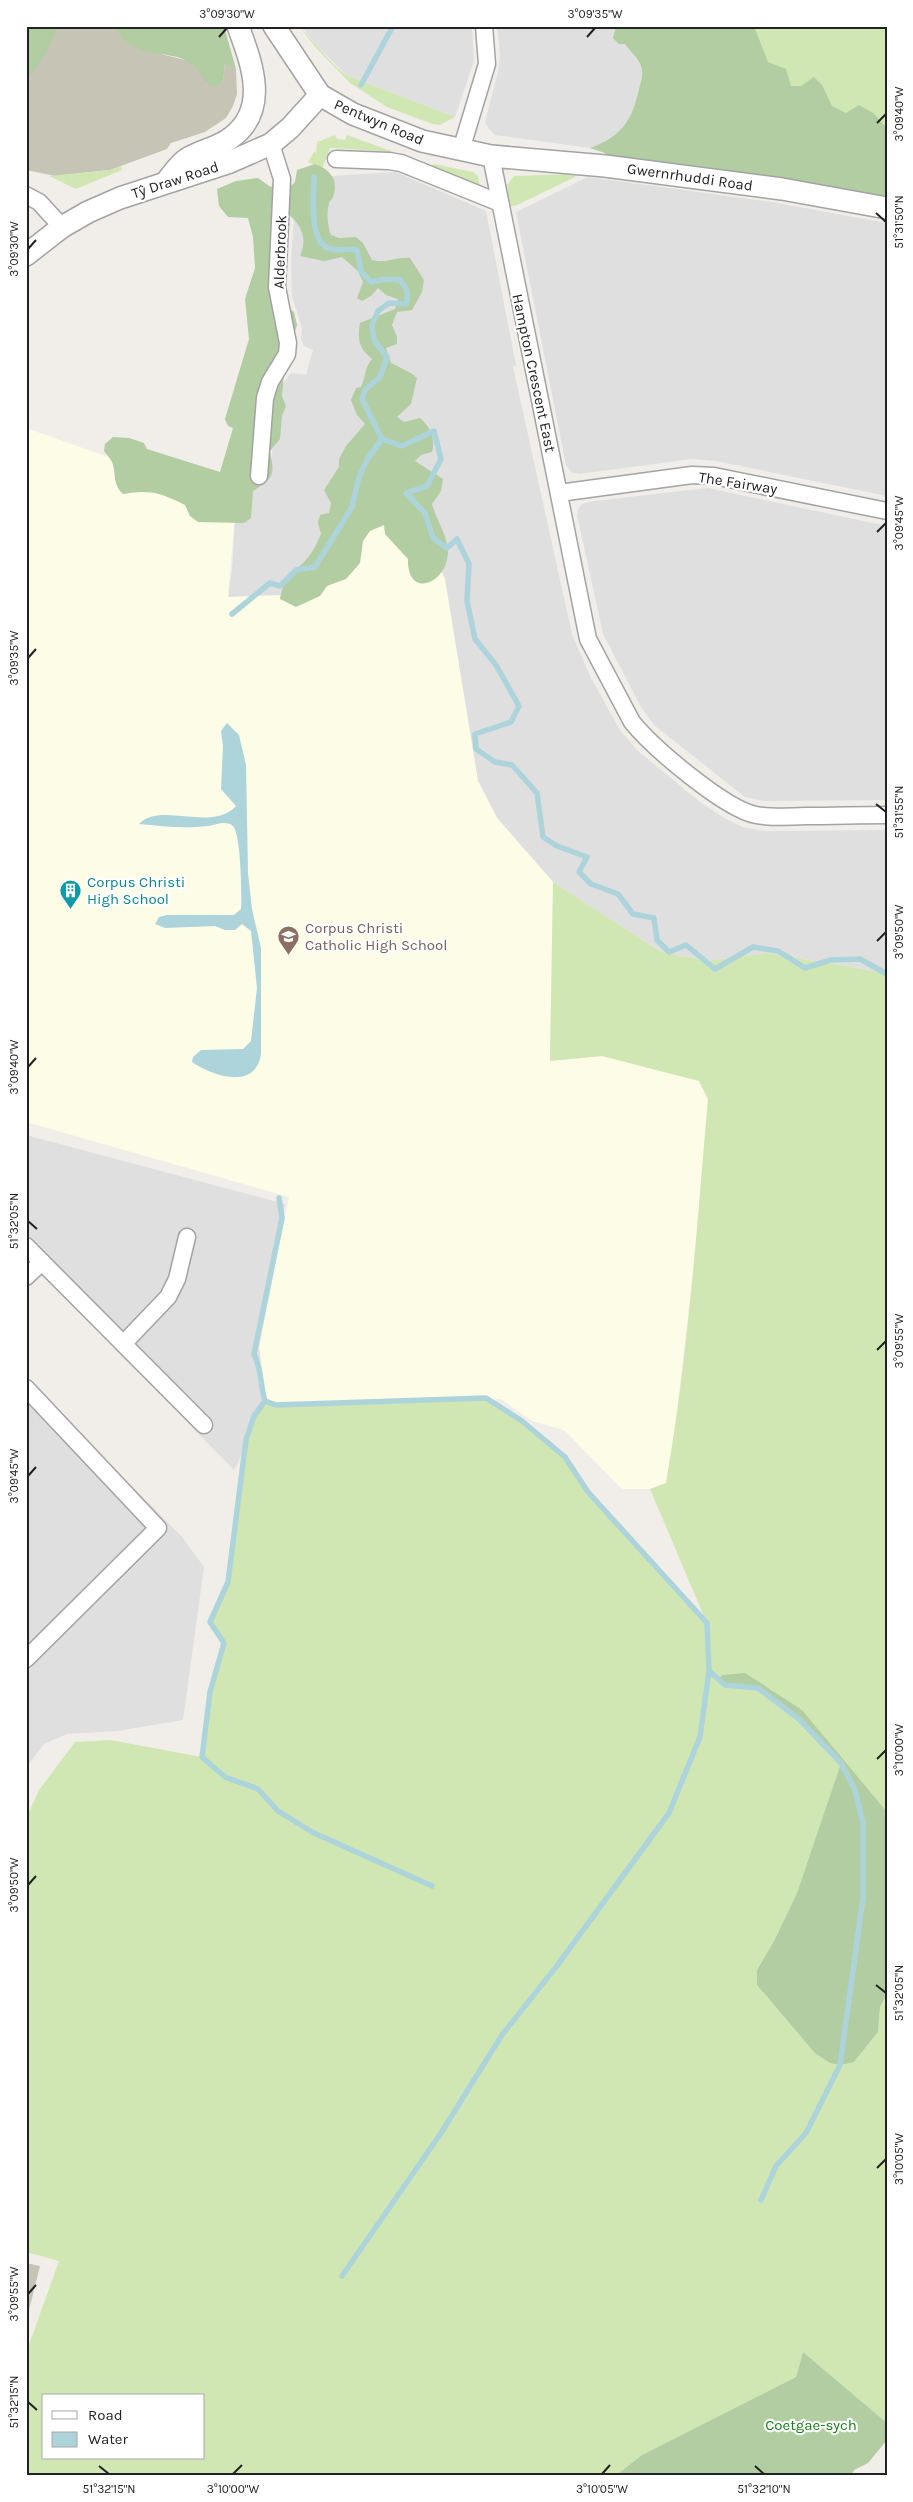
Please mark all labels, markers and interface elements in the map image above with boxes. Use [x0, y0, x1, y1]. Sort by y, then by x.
text: 3°09'30"W [199, 7, 255, 21]
text: 3°09'35"W [567, 7, 623, 21]
text: 3°09'40"W [892, 86, 906, 142]
street label: Pentwyn Road [331, 95, 427, 149]
street label: Tŷ Draw Road [129, 157, 221, 203]
street label: Gwernrhuddi Road [626, 159, 754, 195]
text: 51°31'50"N [892, 195, 906, 249]
street label: Alderbrook [270, 215, 290, 289]
text: 3°09'30"W [7, 221, 21, 277]
street label: Hampton Crescent East [508, 292, 560, 454]
street label: The Fairway [697, 468, 779, 498]
text: 3°09'45"W [892, 495, 906, 550]
text: 3°09'35"W [7, 630, 21, 686]
text: 51°31'55"N [892, 786, 906, 838]
place label: Corpus Christi High School [87, 873, 185, 908]
building icon: Corpus Christi High School [59, 879, 83, 910]
text: 3°09'50"W [892, 904, 906, 960]
place label: Corpus Christi Catholic High School [305, 919, 447, 954]
school or university icon: Corpus Christi Catholic High School [277, 925, 301, 956]
text: 3°09'40"W [7, 1039, 21, 1095]
text: 51°32'05"N [7, 1193, 21, 1249]
text: 3°09'55"W [892, 1313, 906, 1368]
text: 3°09'45"W [7, 1448, 21, 1503]
text: 3°10'00"W [892, 1723, 906, 1776]
text: 3°09'50"W [7, 1857, 21, 1913]
text: 51°32'05"N [892, 1965, 906, 2021]
text: 3°10'05"W [892, 2133, 906, 2185]
text: 3°09'55"W [7, 2266, 21, 2321]
text: 51°32'15"N [7, 2375, 21, 2429]
legend [42, 2394, 205, 2460]
text: Road [88, 2406, 123, 2424]
park label: Coetgae-sych [765, 2416, 857, 2434]
text: Water [88, 2430, 129, 2448]
text: 51°32'15"N [82, 2482, 136, 2496]
text: 3°10'00"W [207, 2482, 260, 2496]
text: 3°10'05"W [576, 2482, 628, 2496]
text: 51°32'10"N [737, 2482, 791, 2496]

